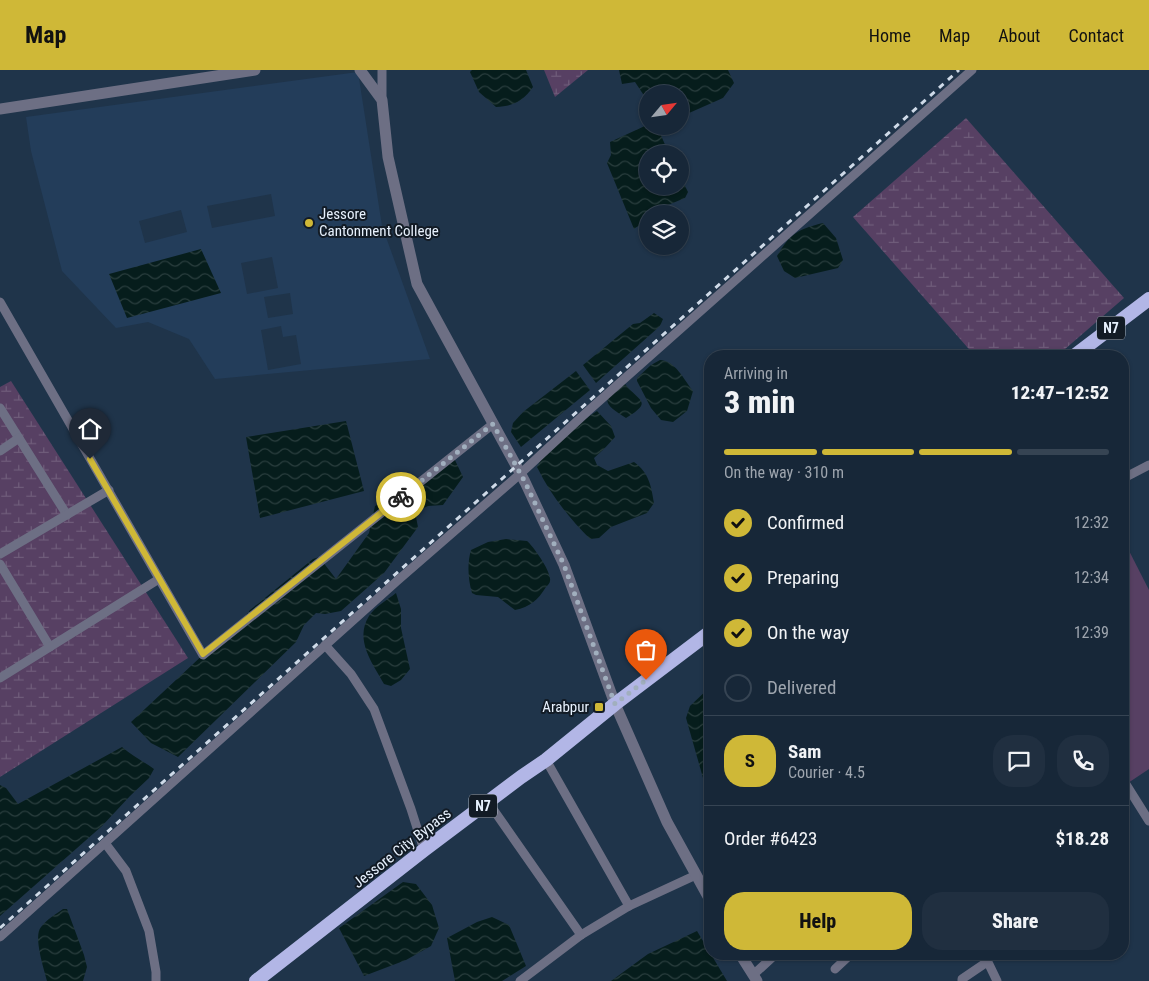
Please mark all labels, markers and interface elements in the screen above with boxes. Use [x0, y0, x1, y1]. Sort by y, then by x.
text: Map [25, 21, 66, 49]
text: Home [869, 25, 911, 46]
text: Map [939, 25, 970, 46]
text: About [998, 25, 1040, 46]
text: Contact [1068, 25, 1124, 46]
north arrow [639, 85, 689, 135]
map controls [639, 85, 689, 255]
button: locate [639, 145, 689, 195]
place label: Jessore Cantonment College [319, 205, 439, 240]
button: layers [639, 205, 689, 255]
marker: Jessore Cantonment College [303, 217, 315, 229]
road number: N7 [1097, 317, 1125, 340]
text: Arriving in [724, 364, 788, 383]
text: 12:47–12:52 [1011, 381, 1109, 404]
text: 3 min [724, 383, 795, 421]
pin [69, 408, 111, 459]
icon: home [76, 415, 104, 443]
text: On the way · 310 m [724, 463, 844, 482]
courier [376, 472, 426, 522]
icon: bike [387, 483, 415, 511]
icon: check [724, 509, 752, 537]
text: Confirmed [767, 511, 844, 534]
text: 12:32 [1074, 513, 1109, 532]
icon: check [724, 564, 752, 592]
text: Preparing [767, 566, 839, 589]
text: 12:34 [1074, 568, 1109, 587]
icon: check [724, 619, 752, 647]
text: On the way [767, 621, 849, 644]
text: 12:39 [1074, 623, 1109, 642]
pin [625, 629, 667, 680]
icon: bag [632, 636, 660, 664]
text: Delivered [767, 676, 836, 699]
place label: Arabpur [542, 698, 589, 716]
marker: Arabpur [593, 701, 605, 713]
button: chat [993, 735, 1045, 787]
button: phone [1057, 735, 1109, 787]
text: Sam [788, 740, 821, 763]
text: S [745, 749, 755, 772]
text: Courier · 4.5 [788, 763, 865, 782]
road number: N7 [469, 794, 497, 818]
street label: Jessore City Bypass [349, 804, 455, 892]
text: Order #6423 [724, 827, 817, 850]
text: $18.28 [1055, 827, 1109, 850]
button: Help [724, 892, 912, 950]
button: Share [922, 892, 1109, 950]

